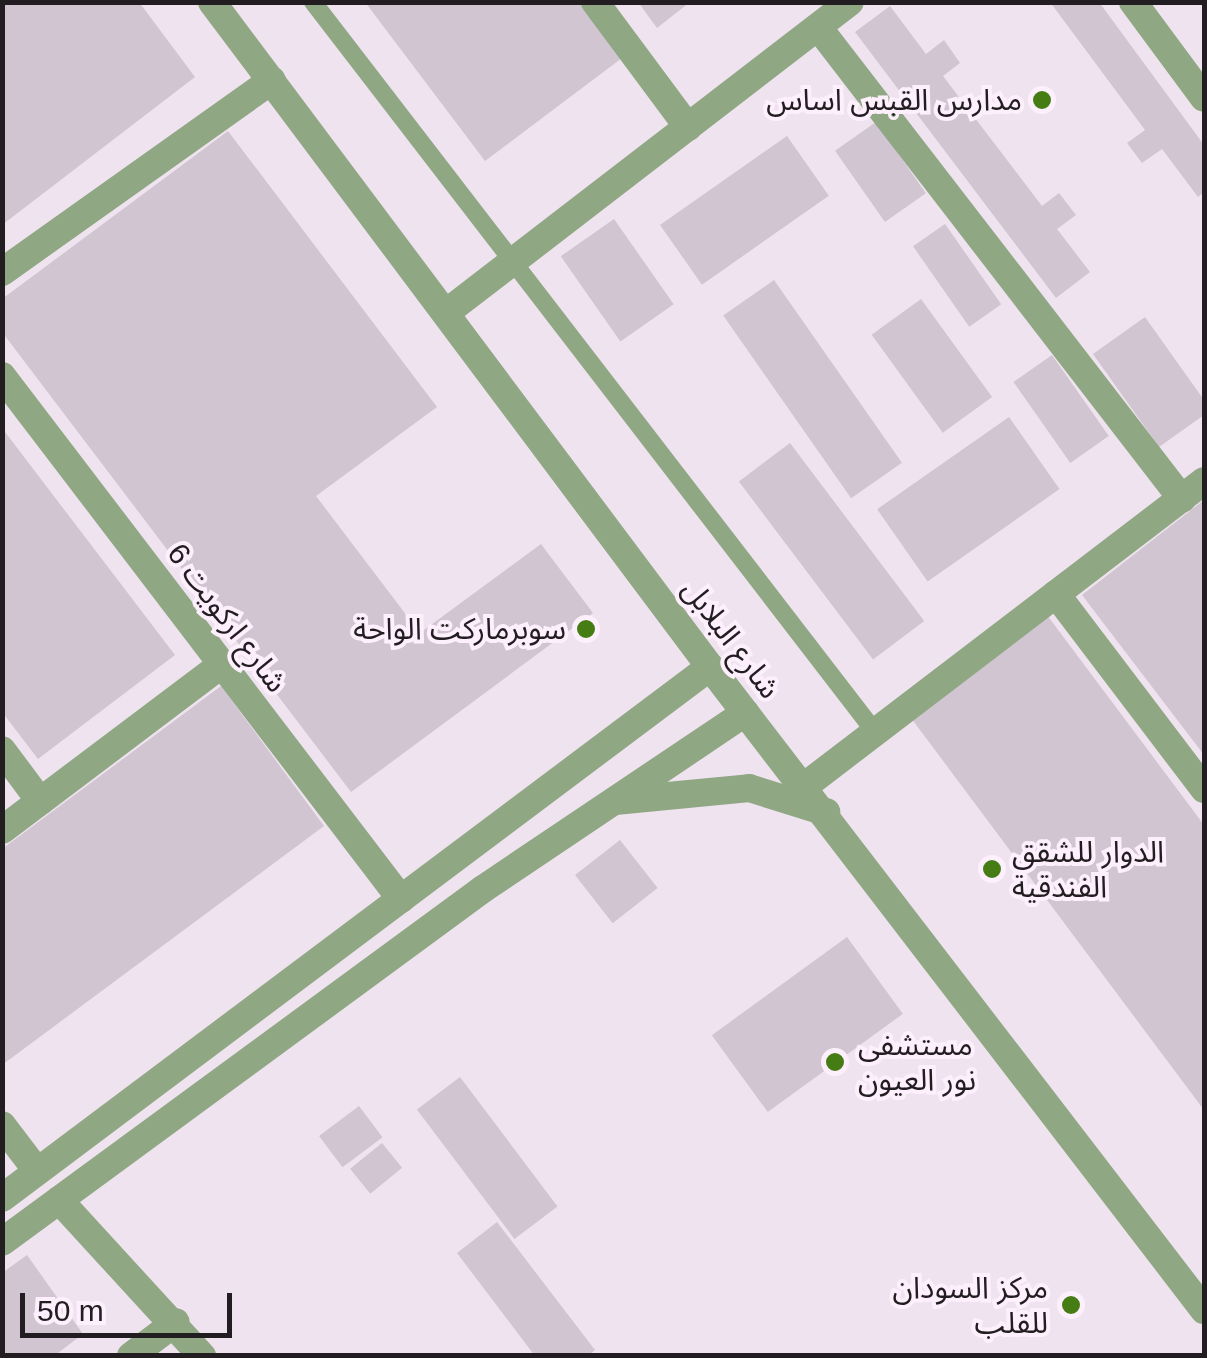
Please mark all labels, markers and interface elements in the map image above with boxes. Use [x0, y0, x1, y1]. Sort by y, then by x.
place label: مدارس القبس اساس [766, 82, 1022, 118]
marker: مدارس القبس اساس [1031, 89, 1053, 111]
street label: شارع اركويت 6 [159, 536, 295, 700]
street label: شارع البلابل [675, 572, 787, 706]
place label: سوبرماركت الواحة [353, 611, 566, 647]
marker: سوبرماركت الواحة [575, 618, 597, 640]
place label: الدوار للشقق الفندقية [1012, 834, 1164, 904]
marker: الدوار للشقق الفندقية [981, 858, 1003, 880]
place label: مستشفى نور العيون [858, 1027, 976, 1098]
marker: مستشفى نور العيون [822, 1049, 848, 1075]
place label: مركز السودان للقلب [892, 1270, 1048, 1340]
scale bar [25, 1273, 238, 1335]
marker: مركز السودان للقلب [1058, 1292, 1084, 1318]
text: 50 m [37, 1294, 104, 1327]

